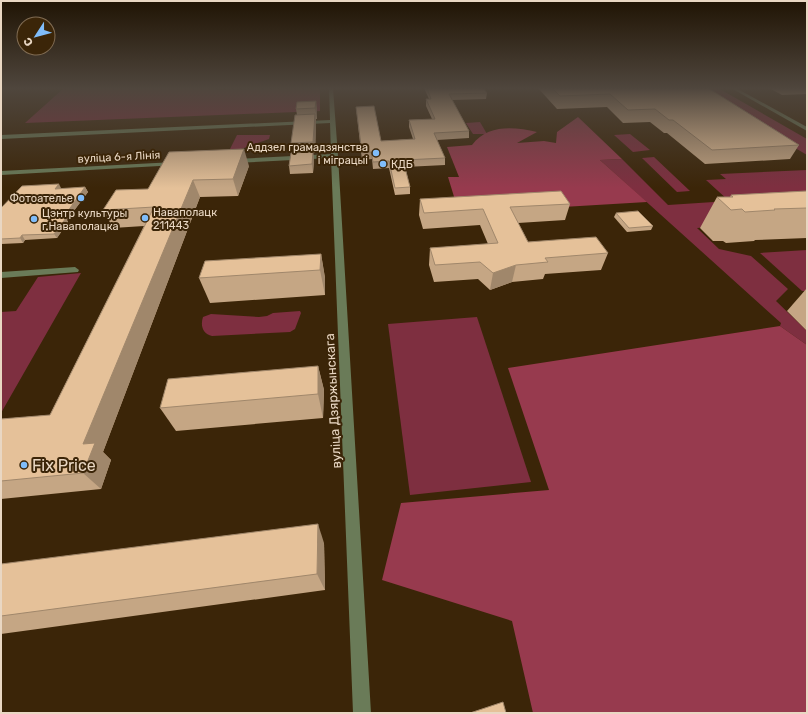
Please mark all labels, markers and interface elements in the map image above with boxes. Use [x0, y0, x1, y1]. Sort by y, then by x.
north arrow [16, 16, 56, 56]
text: С [21, 34, 36, 49]
place label: Аддзел грамадзянства і міграцыі [247, 141, 368, 167]
street label: вуліца 6-я Лінія [77, 148, 161, 166]
marker: Аддзел грамадзянства і міграцыі [371, 148, 381, 158]
place label: КДБ [391, 158, 413, 171]
marker: КДБ [378, 159, 388, 169]
place label: Фотоателье [9, 192, 73, 205]
marker: Фотоателье [76, 193, 86, 203]
place label: Наваполацк 211443 [153, 206, 217, 232]
place label: Цэнтр культуры г.Наваполацка [42, 207, 127, 233]
marker: Наваполацк 211443 [140, 213, 150, 223]
marker: Цэнтр культуры г.Наваполацка [29, 214, 39, 224]
street label: вуліца Дзяржынскага [322, 333, 344, 469]
place label: Fix Price [32, 456, 96, 475]
marker: Fix Price [19, 460, 29, 470]

